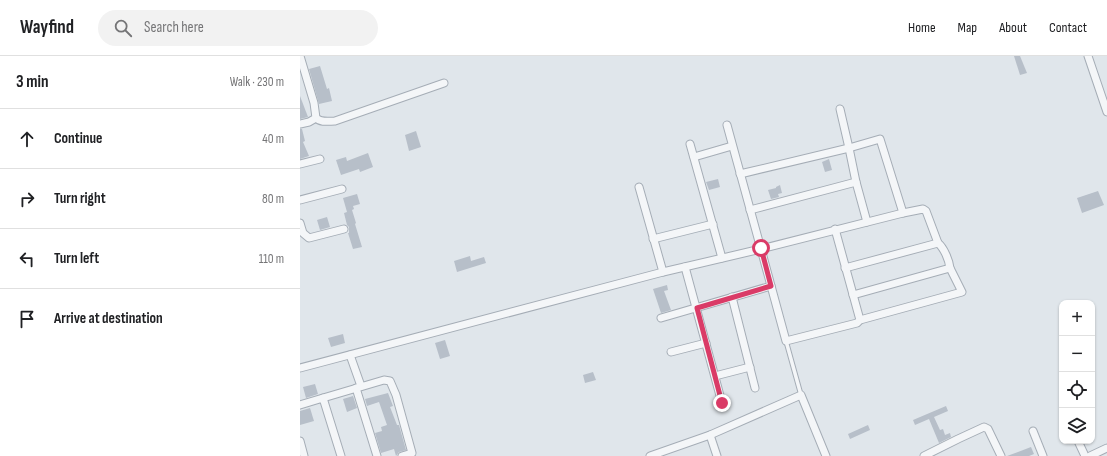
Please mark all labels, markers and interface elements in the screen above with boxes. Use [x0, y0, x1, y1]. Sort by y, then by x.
search box [98, 10, 378, 46]
text: Wayfind [20, 16, 74, 39]
icon: search [112, 17, 134, 39]
text: Search here [144, 18, 204, 37]
text: Home [908, 19, 936, 36]
text: Map [958, 19, 977, 36]
text: About [999, 19, 1027, 36]
text: Contact [1049, 19, 1087, 36]
text: 3 min [16, 72, 49, 92]
text: Walk · 230 m [230, 74, 284, 90]
icon: ahead [16, 128, 38, 150]
text: Continue [54, 129, 103, 148]
text: 40 m [262, 131, 284, 147]
icon: right [16, 188, 38, 210]
text: Turn right [54, 189, 106, 208]
text: 80 m [262, 191, 284, 207]
route start [752, 239, 770, 257]
icon: left [16, 248, 38, 270]
text: Turn left [54, 249, 99, 268]
text: 110 m [259, 251, 284, 267]
map controls [1059, 300, 1095, 444]
button: + [1059, 300, 1095, 336]
icon: arrive [16, 308, 38, 330]
text: Arrive at destination [54, 309, 163, 328]
button: − [1059, 336, 1095, 372]
button: locate [1059, 372, 1095, 408]
route end [713, 394, 731, 412]
button: layers [1059, 408, 1095, 444]

